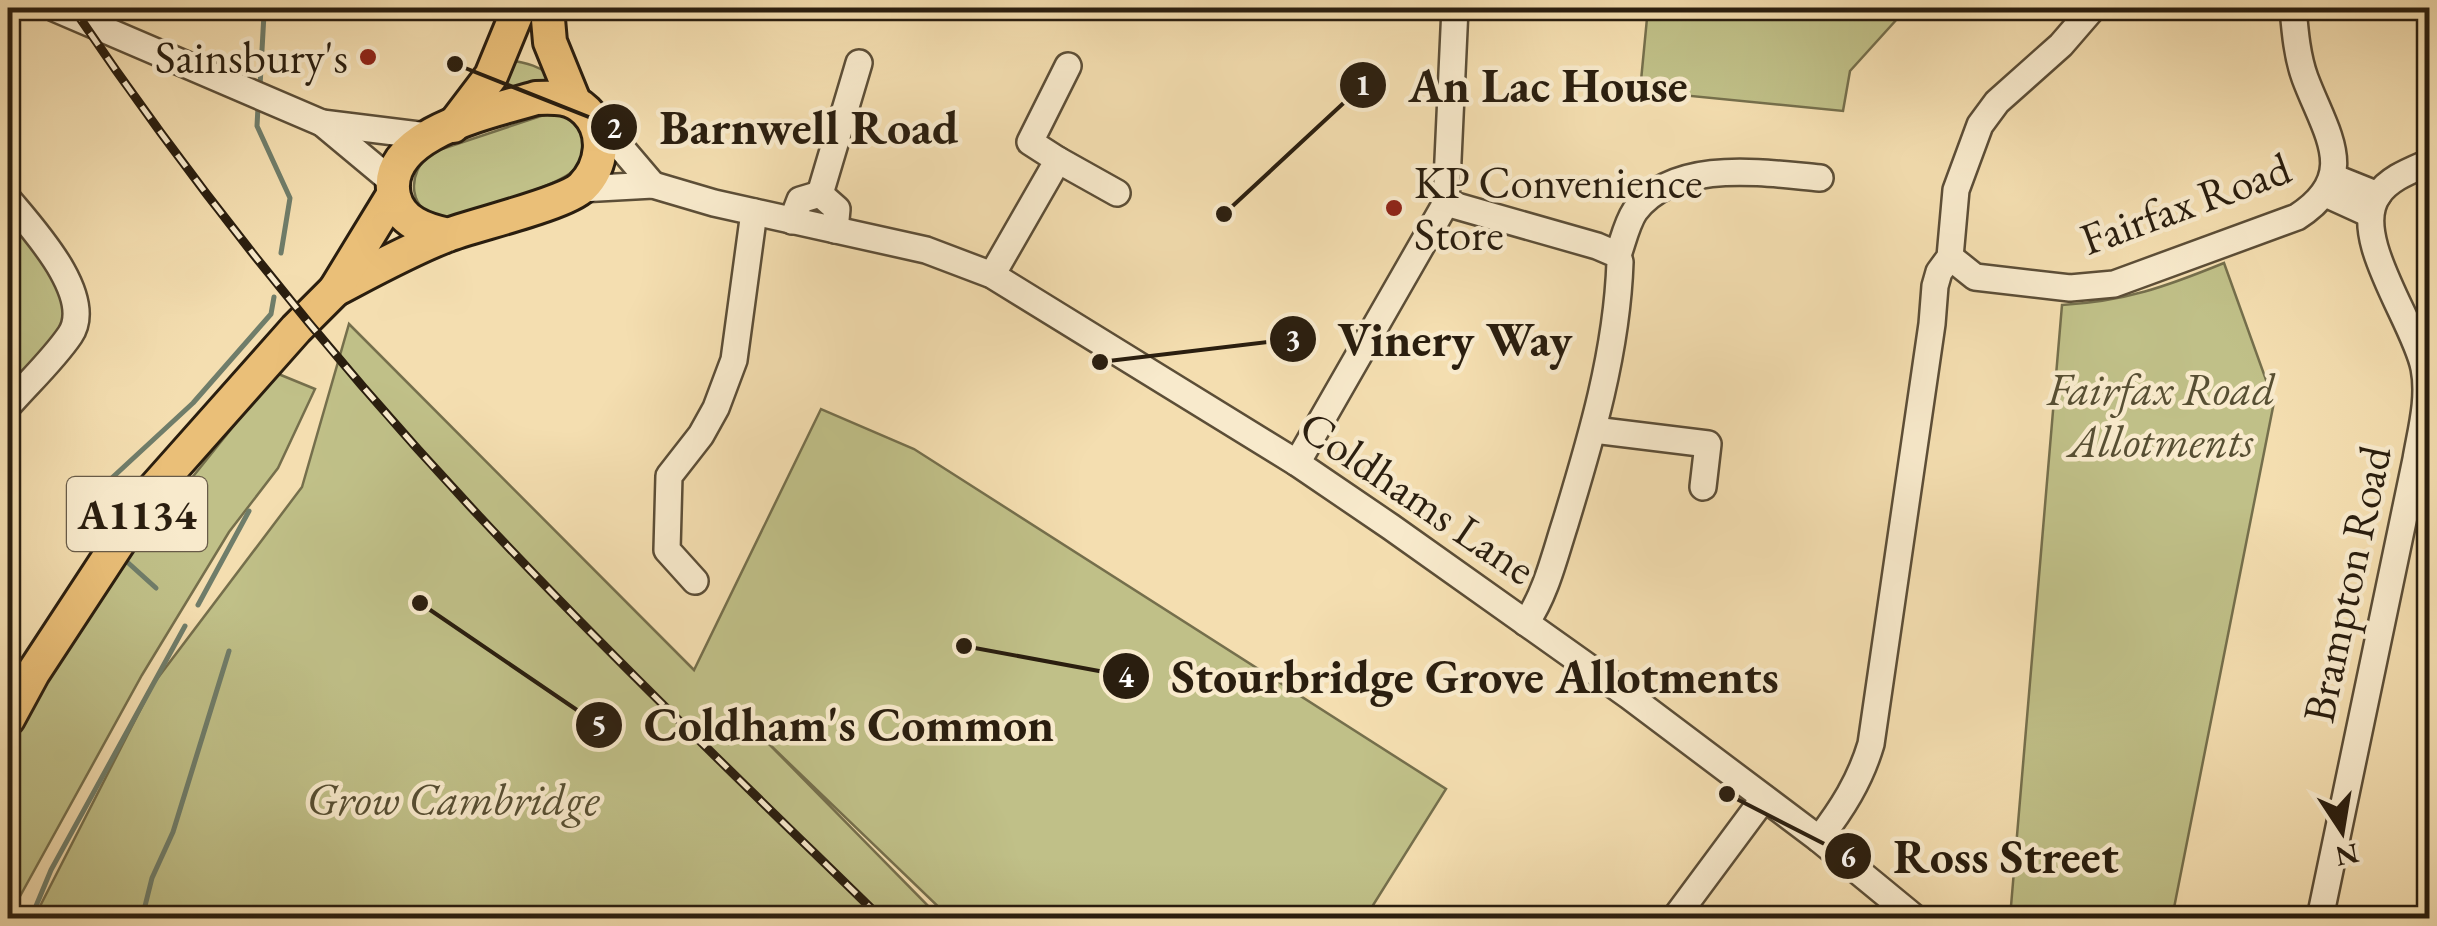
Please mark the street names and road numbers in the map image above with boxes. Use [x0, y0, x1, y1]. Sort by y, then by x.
street label: Fairfax Road [2072, 138, 2298, 268]
street label: Coldhams Lane [1289, 397, 1547, 597]
street label: Brampton Road [2288, 440, 2404, 728]
road number: A1134 [67, 477, 207, 551]

